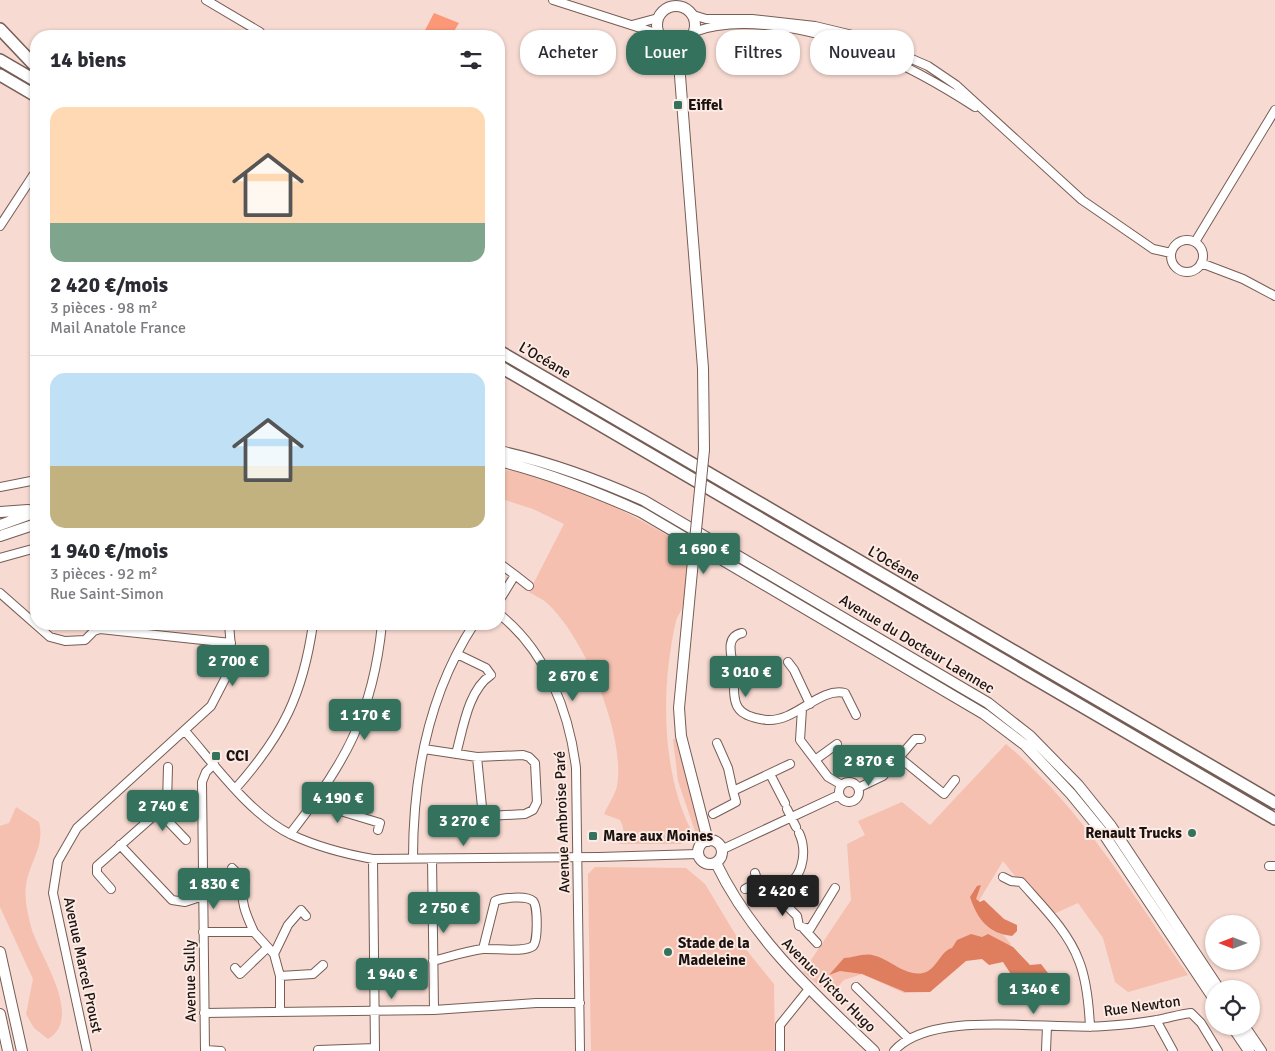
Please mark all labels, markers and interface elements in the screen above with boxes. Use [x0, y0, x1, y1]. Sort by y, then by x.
chip: Acheter [520, 30, 616, 75]
chip: Louer [626, 30, 706, 75]
chip: Filtres [716, 30, 800, 75]
chip: Nouveau [810, 30, 914, 75]
icon: filters [457, 46, 485, 74]
text: 14 biens [50, 47, 126, 73]
place label: Eiffel [688, 96, 723, 114]
marker: Eiffel [672, 99, 684, 111]
icon: home [223, 140, 313, 230]
text: 2 420 €/mois [50, 272, 168, 298]
text: 3 pièces · 98 m² [50, 298, 158, 318]
text: Mail Anatole France [50, 318, 186, 338]
street label: L’Océane [516, 338, 574, 382]
icon: home [223, 405, 313, 495]
pin: 1 690 € [658, 532, 750, 575]
text: 1 940 €/mois [50, 538, 168, 564]
text: 1 690 € [679, 539, 729, 559]
street label: L’Océane [865, 542, 923, 586]
text: 3 pièces · 92 m² [50, 564, 158, 584]
text: Rue Saint-Simon [50, 584, 164, 604]
street label: Avenue du Docteur Laennec [836, 591, 998, 697]
pin: 2 700 € [187, 644, 279, 687]
text: 2 700 € [208, 651, 258, 671]
pin: 3 010 € [700, 656, 792, 698]
pin: 2 670 € [527, 660, 619, 702]
text: 3 010 € [721, 662, 771, 682]
text: 2 670 € [548, 666, 598, 686]
pin: 1 170 € [319, 698, 411, 741]
text: 1 170 € [340, 705, 390, 725]
pin: 2 870 € [823, 744, 915, 787]
place label: CCI [226, 747, 249, 765]
marker: CCI [210, 750, 222, 762]
street label: Avenue Ambroise Paré [551, 751, 573, 893]
text: 2 870 € [844, 751, 894, 771]
pin: 4 190 € [292, 782, 384, 824]
text: 4 190 € [313, 788, 363, 808]
pin: 2 740 € [117, 790, 209, 832]
text: 2 740 € [138, 796, 188, 816]
pin: 3 270 € [418, 804, 510, 847]
text: 3 270 € [439, 811, 489, 831]
place label: Renault Trucks [1085, 824, 1182, 842]
place label: Mare aux Moines [603, 827, 714, 845]
marker: Renault Trucks [1186, 827, 1198, 839]
marker: Mare aux Moines [587, 830, 599, 842]
pin: 1 830 € [168, 868, 260, 910]
text: 1 830 € [189, 874, 239, 894]
pin: 2 420 € [737, 874, 829, 917]
text: 2 420 € [758, 881, 808, 901]
pin: 2 750 € [398, 892, 490, 934]
street label: Avenue Marcel Proust [60, 895, 106, 1035]
text: 2 750 € [419, 898, 469, 918]
north arrow [1205, 915, 1260, 970]
map controls [1205, 915, 1260, 1035]
place label: Stade de la Madeleine [678, 934, 750, 969]
street label: Avenue Victor Hugo [778, 934, 880, 1036]
street label: Avenue Sully [180, 940, 200, 1022]
marker: Stade de la Madeleine [662, 946, 674, 958]
pin: 1 940 € [346, 958, 438, 1000]
text: 1 940 € [367, 964, 417, 984]
pin: 1 340 € [988, 972, 1080, 1015]
text: 1 340 € [1009, 979, 1059, 999]
button: locate [1205, 980, 1260, 1035]
street label: Rue Newton [1102, 992, 1182, 1020]

